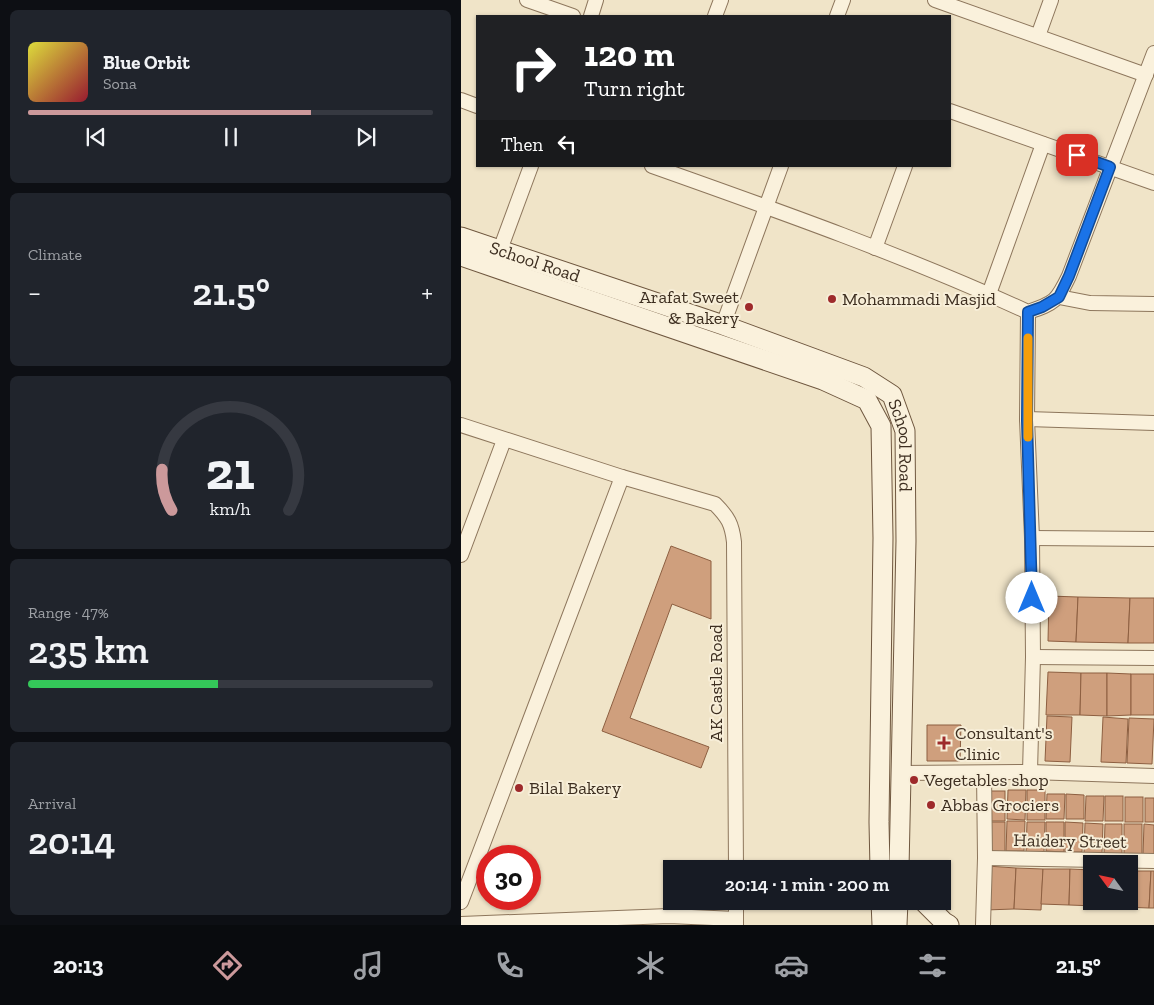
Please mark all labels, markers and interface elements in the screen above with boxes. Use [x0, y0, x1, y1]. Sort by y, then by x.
text: 120 m [584, 33, 674, 75]
icon: right [501, 35, 566, 100]
text: Blue Orbit [103, 51, 190, 74]
text: Sona [103, 74, 137, 93]
text: Turn right [584, 75, 685, 102]
icon: previous [82, 123, 110, 151]
icon: pause [217, 123, 245, 151]
icon: next [352, 123, 380, 151]
icon: left [553, 130, 581, 158]
text: Then [501, 133, 543, 156]
pin [1056, 134, 1098, 176]
icon: arrive [1063, 141, 1091, 169]
street label: School Road [487, 236, 583, 287]
text: Climate [28, 245, 82, 264]
text: 21.5° [192, 269, 270, 315]
text: − [28, 276, 41, 309]
text: + [421, 276, 433, 309]
place label: Arafat Sweet & Bakery [639, 286, 740, 329]
place label: Mohammadi Masjid [842, 288, 996, 310]
marker: Mohammadi Masjid [826, 293, 838, 305]
marker: Arafat Sweet & Bakery [743, 301, 755, 313]
street label: School Road [883, 396, 917, 492]
text: 21 [206, 440, 255, 502]
text: km/h [210, 498, 251, 520]
position arrow [1005, 571, 1057, 623]
text: Range · 47% [28, 603, 109, 622]
street label: AK Castle Road [705, 624, 727, 742]
text: 235 km [28, 627, 149, 673]
place label: Consultant's Clinic [955, 722, 1053, 765]
marker: Consultant's Clinic [937, 736, 951, 750]
place label: Vegetables shop [923, 769, 1049, 791]
marker: Vegetables shop [908, 774, 920, 786]
place label: Bilal Bakery [529, 777, 622, 799]
marker: Bilal Bakery [513, 782, 525, 794]
text: Arrival [28, 794, 76, 813]
place label: Abbas Grociers [941, 794, 1059, 816]
marker: Abbas Grociers [925, 799, 937, 811]
text: 20:14 [28, 818, 115, 864]
street label: Haidery Street [1013, 829, 1127, 853]
speed limit sign: 30 [476, 845, 541, 910]
north arrow [1083, 855, 1139, 910]
map controls [1083, 855, 1138, 910]
text: 20:14 · 1 min · 200 m [725, 873, 889, 896]
icon: directions [210, 948, 245, 983]
icon: music [351, 948, 386, 983]
icon: phone [492, 948, 527, 983]
icon: climate [633, 948, 668, 983]
icon: car [774, 948, 809, 983]
icon: filters [915, 948, 950, 983]
text: 20:13 [53, 952, 104, 979]
text: 21.5° [1056, 952, 1101, 979]

